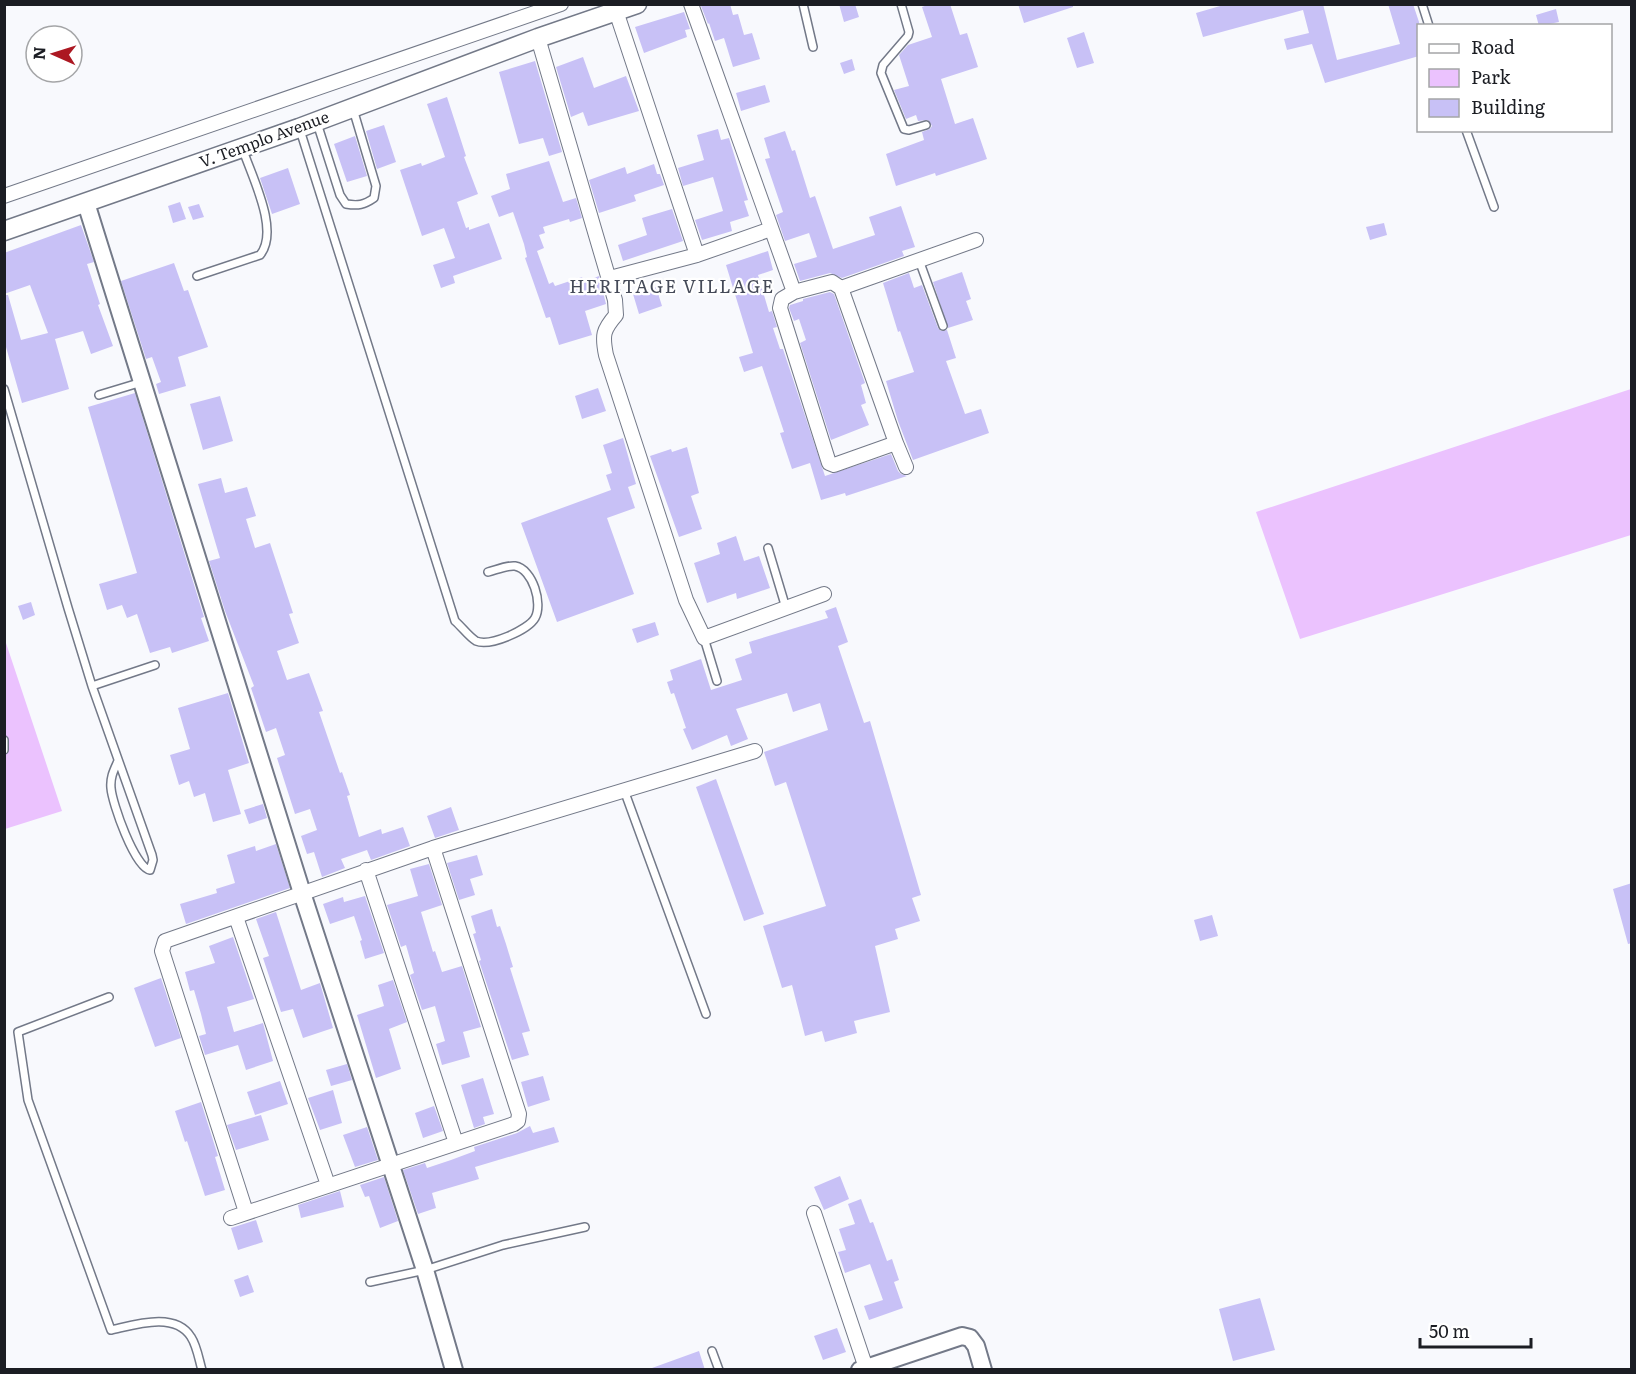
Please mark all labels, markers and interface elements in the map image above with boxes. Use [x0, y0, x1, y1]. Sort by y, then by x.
north arrow [24, 24, 84, 84]
legend [1417, 24, 1612, 132]
text: Road [1471, 33, 1515, 60]
text: N [26, 46, 50, 61]
text: Park [1471, 63, 1512, 90]
text: Building [1471, 93, 1546, 120]
street label: V. Templo Avenue [195, 103, 332, 173]
district label: HERITAGE VILLAGE [569, 272, 775, 299]
scale bar [1420, 1311, 1531, 1349]
text: 50 m [1429, 1317, 1470, 1344]

